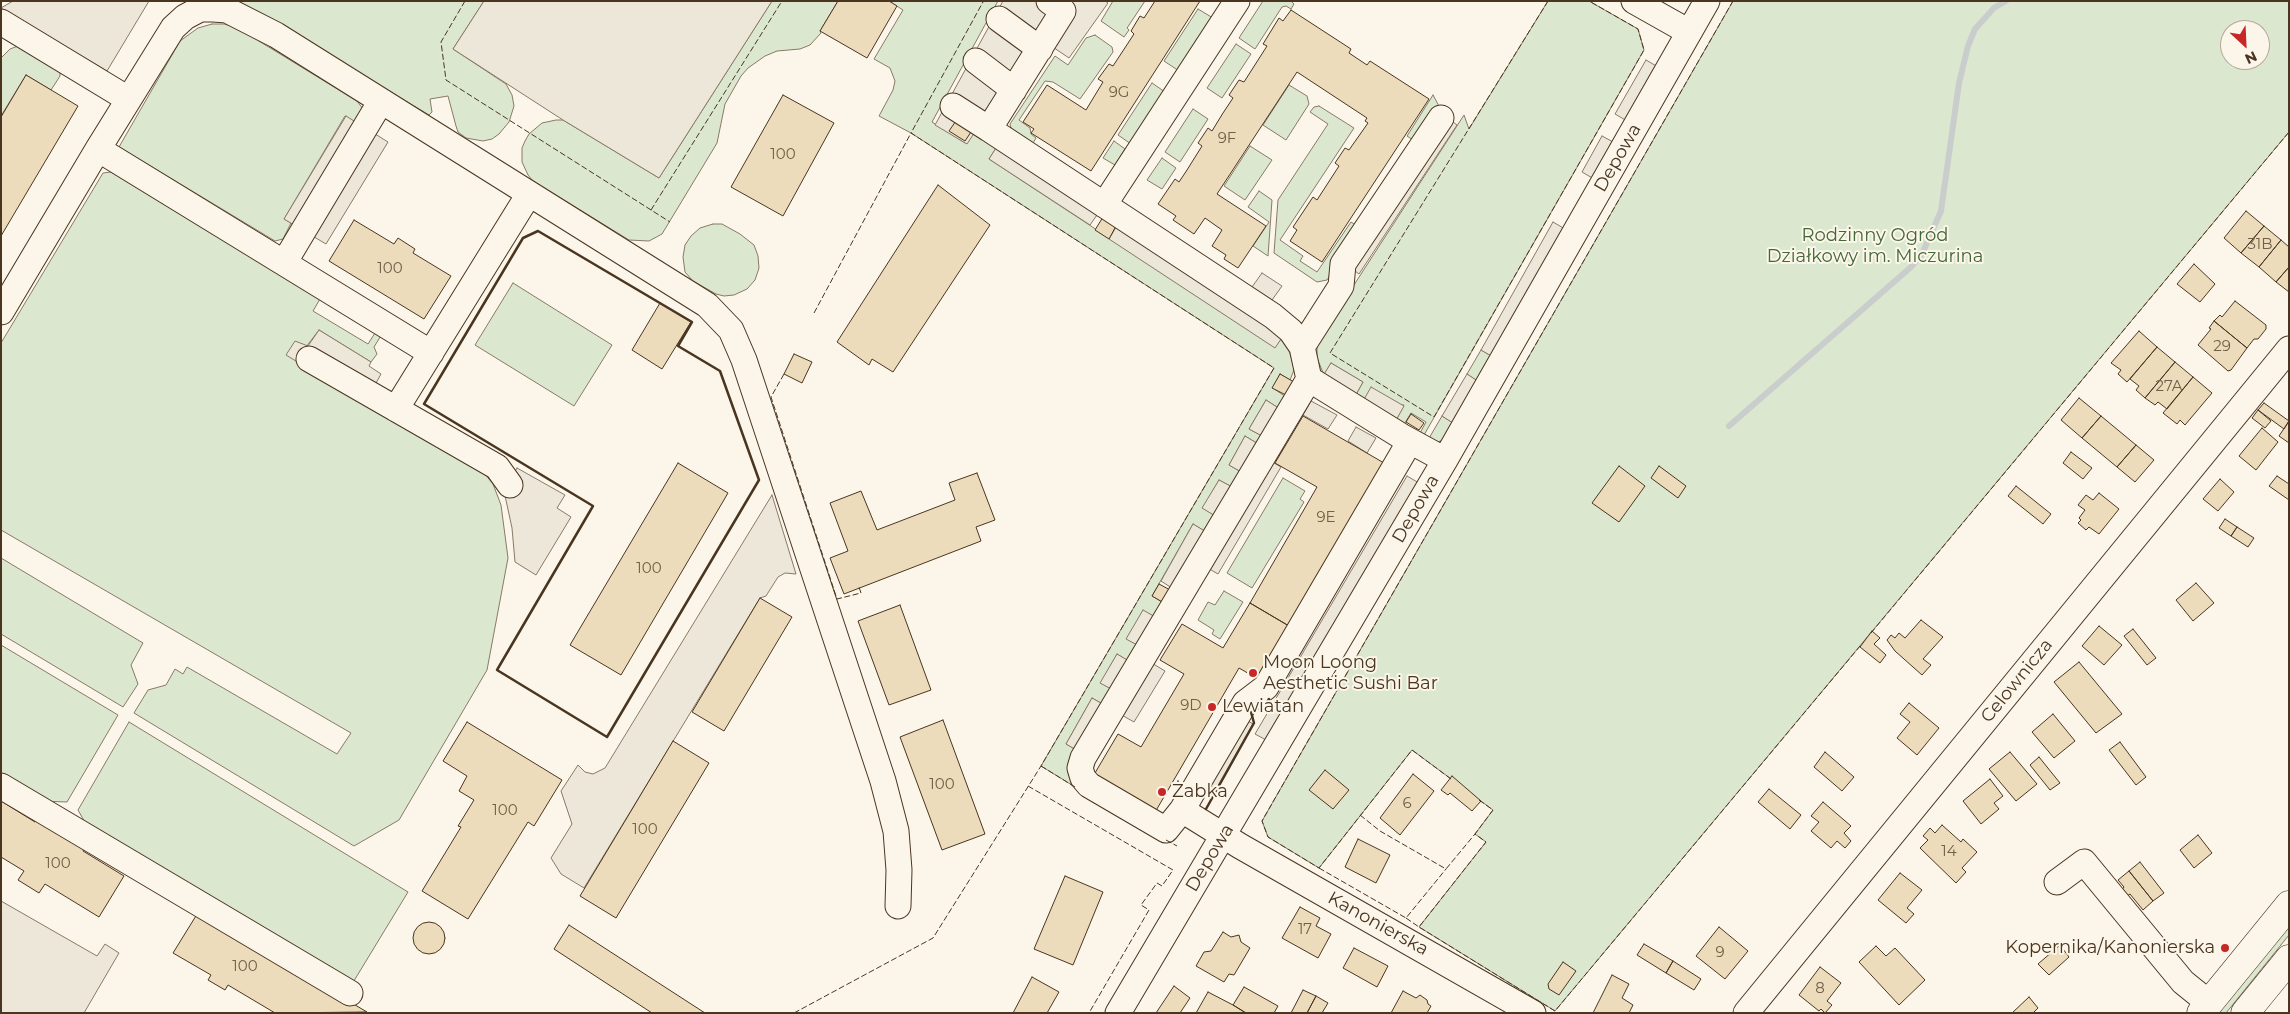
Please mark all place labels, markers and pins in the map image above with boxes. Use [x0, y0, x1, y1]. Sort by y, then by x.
place label: Moon Loong Aesthetic Sushi Bar [1263, 652, 1438, 694]
marker: Moon Loong Aesthetic Sushi Bar [1247, 667, 1259, 679]
place label: Lewiatan [1222, 696, 1304, 718]
marker: Lewiatan [1206, 701, 1218, 713]
place label: Żabka [1172, 781, 1228, 803]
marker: Żabka [1156, 786, 1168, 798]
place label: Kopernika/Kanonierska [2005, 937, 2215, 959]
marker: Kopernika/Kanonierska [2219, 942, 2231, 954]

